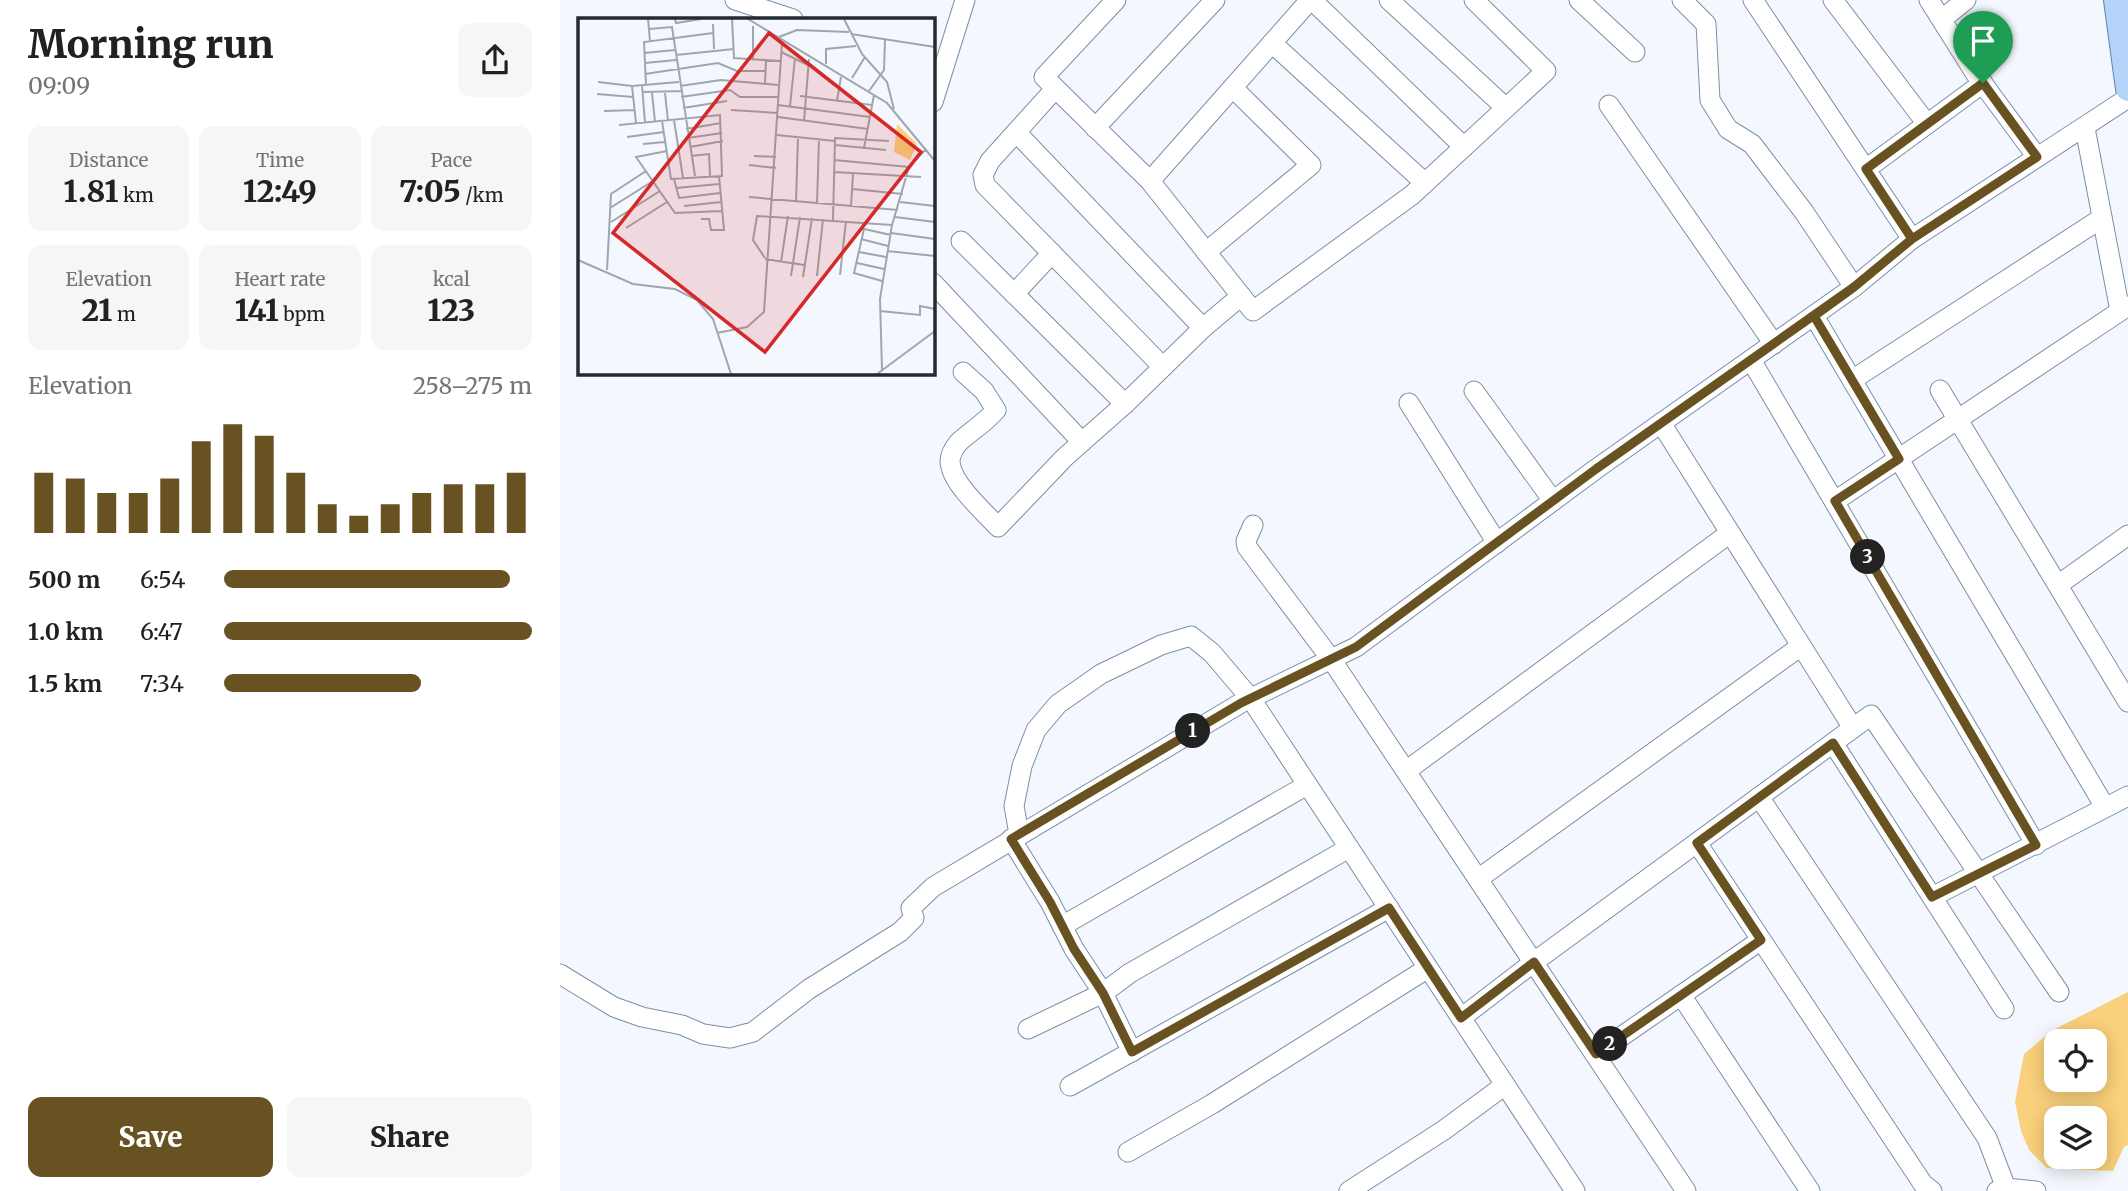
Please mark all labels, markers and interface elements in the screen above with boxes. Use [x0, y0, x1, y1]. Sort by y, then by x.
pin [1953, 11, 2013, 83]
inset map [578, 18, 934, 374]
text: Morning run [28, 21, 274, 68]
icon: arrive [1964, 22, 2002, 60]
button: share [458, 23, 532, 97]
text: 09:09 [28, 71, 90, 100]
text: Distance [69, 148, 148, 172]
text: Time [256, 148, 304, 172]
text: Pace [431, 148, 472, 172]
text: 1.81 [63, 172, 118, 210]
text: 12:49 [243, 172, 317, 210]
text: 7:05 [399, 172, 461, 210]
text: km [118, 183, 154, 207]
text: /km [461, 183, 504, 207]
text: Elevation [66, 267, 152, 291]
text: Heart rate [235, 267, 325, 291]
text: kcal [433, 267, 470, 291]
text: 21 [82, 291, 112, 329]
text: 141 [235, 291, 279, 329]
text: 123 [427, 291, 475, 329]
text: m [112, 302, 136, 326]
text: bpm [279, 302, 325, 326]
text: Elevation [28, 371, 132, 400]
text: 258–275 m [413, 371, 532, 400]
pin: 3 [1850, 540, 1886, 574]
text: 3 [1862, 544, 1873, 568]
text: 500 m [28, 565, 100, 594]
text: 6:54 [140, 565, 185, 594]
text: 1.0 km [28, 617, 103, 646]
text: 6:47 [140, 617, 183, 646]
text: 1.5 km [28, 669, 102, 698]
text: 7:34 [140, 669, 184, 698]
pin: 1 [1176, 714, 1210, 748]
text: 1 [1188, 718, 1197, 742]
pin: 2 [1592, 1026, 1628, 1062]
map controls [2044, 1029, 2107, 1169]
button: locate [2044, 1029, 2107, 1092]
text: 2 [1604, 1031, 1615, 1055]
button: Save [28, 1097, 273, 1177]
button: Share [287, 1097, 532, 1177]
button: layers [2044, 1106, 2107, 1169]

